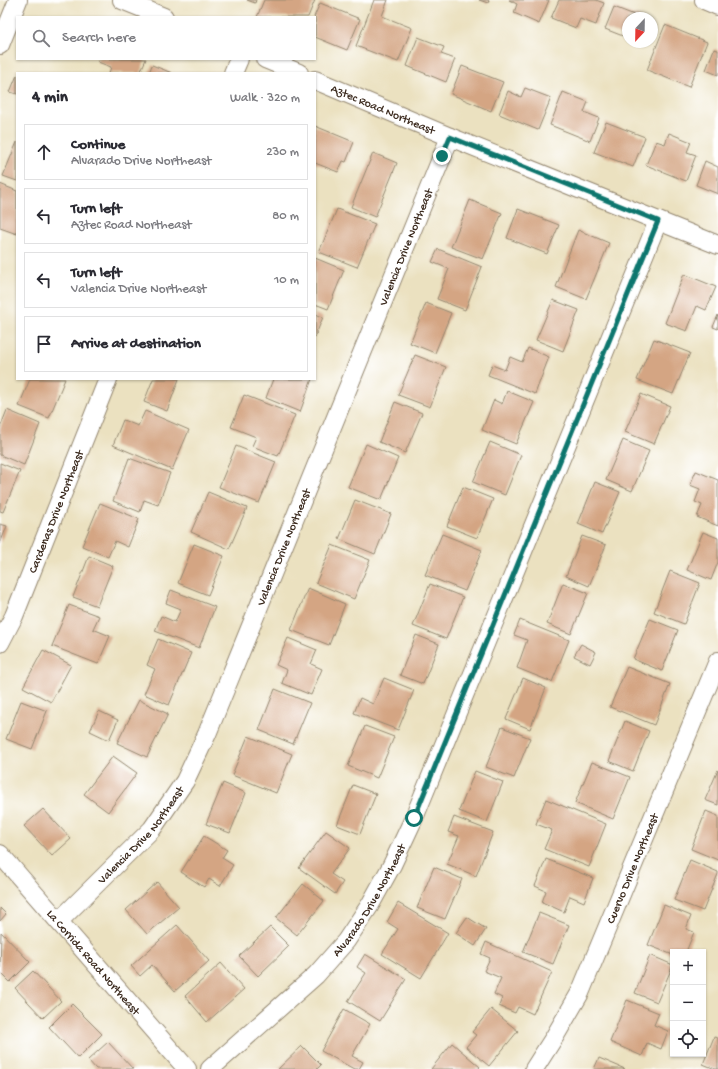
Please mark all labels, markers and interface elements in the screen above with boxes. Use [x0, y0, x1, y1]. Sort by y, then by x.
north arrow [622, 12, 658, 48]
search box [16, 16, 316, 60]
icon: search [30, 27, 52, 49]
text: Search here [62, 29, 136, 47]
street label: Aztec Road Northeast [328, 83, 437, 139]
text: 4 min [32, 88, 68, 108]
text: Walk · 320 m [230, 91, 300, 106]
text: Continue [71, 136, 125, 154]
icon: ahead [33, 141, 55, 163]
text: 230 m [266, 145, 299, 160]
route end [433, 147, 451, 165]
text: Alvarado Drive Northeast [71, 154, 211, 169]
street label: Valencia Drive Northeast [377, 186, 438, 309]
text: Turn left [71, 200, 122, 218]
icon: left [33, 205, 55, 227]
text: 80 m [272, 209, 299, 224]
text: Aztec Road Northeast [71, 218, 192, 233]
text: Turn left [71, 264, 122, 282]
icon: left [33, 269, 55, 291]
text: 10 m [274, 273, 299, 288]
text: Valencia Drive Northeast [71, 282, 206, 297]
icon: arrive [33, 333, 55, 355]
text: Arrive at destination [71, 335, 201, 353]
street label: Cardenas Drive Northeast [27, 447, 88, 576]
street label: Valencia Drive Northeast [255, 486, 315, 609]
street label: Valencia Drive Northeast [95, 783, 189, 888]
route start [405, 809, 423, 827]
street label: Cuervo Drive Northeast [605, 811, 663, 926]
street label: Alvarado Drive Northeast [330, 841, 410, 960]
street label: La Corrida Road Northeast [43, 908, 143, 1020]
map controls [670, 949, 706, 1057]
button: + [670, 949, 706, 985]
button: − [670, 985, 706, 1021]
button: locate [670, 1021, 706, 1057]

